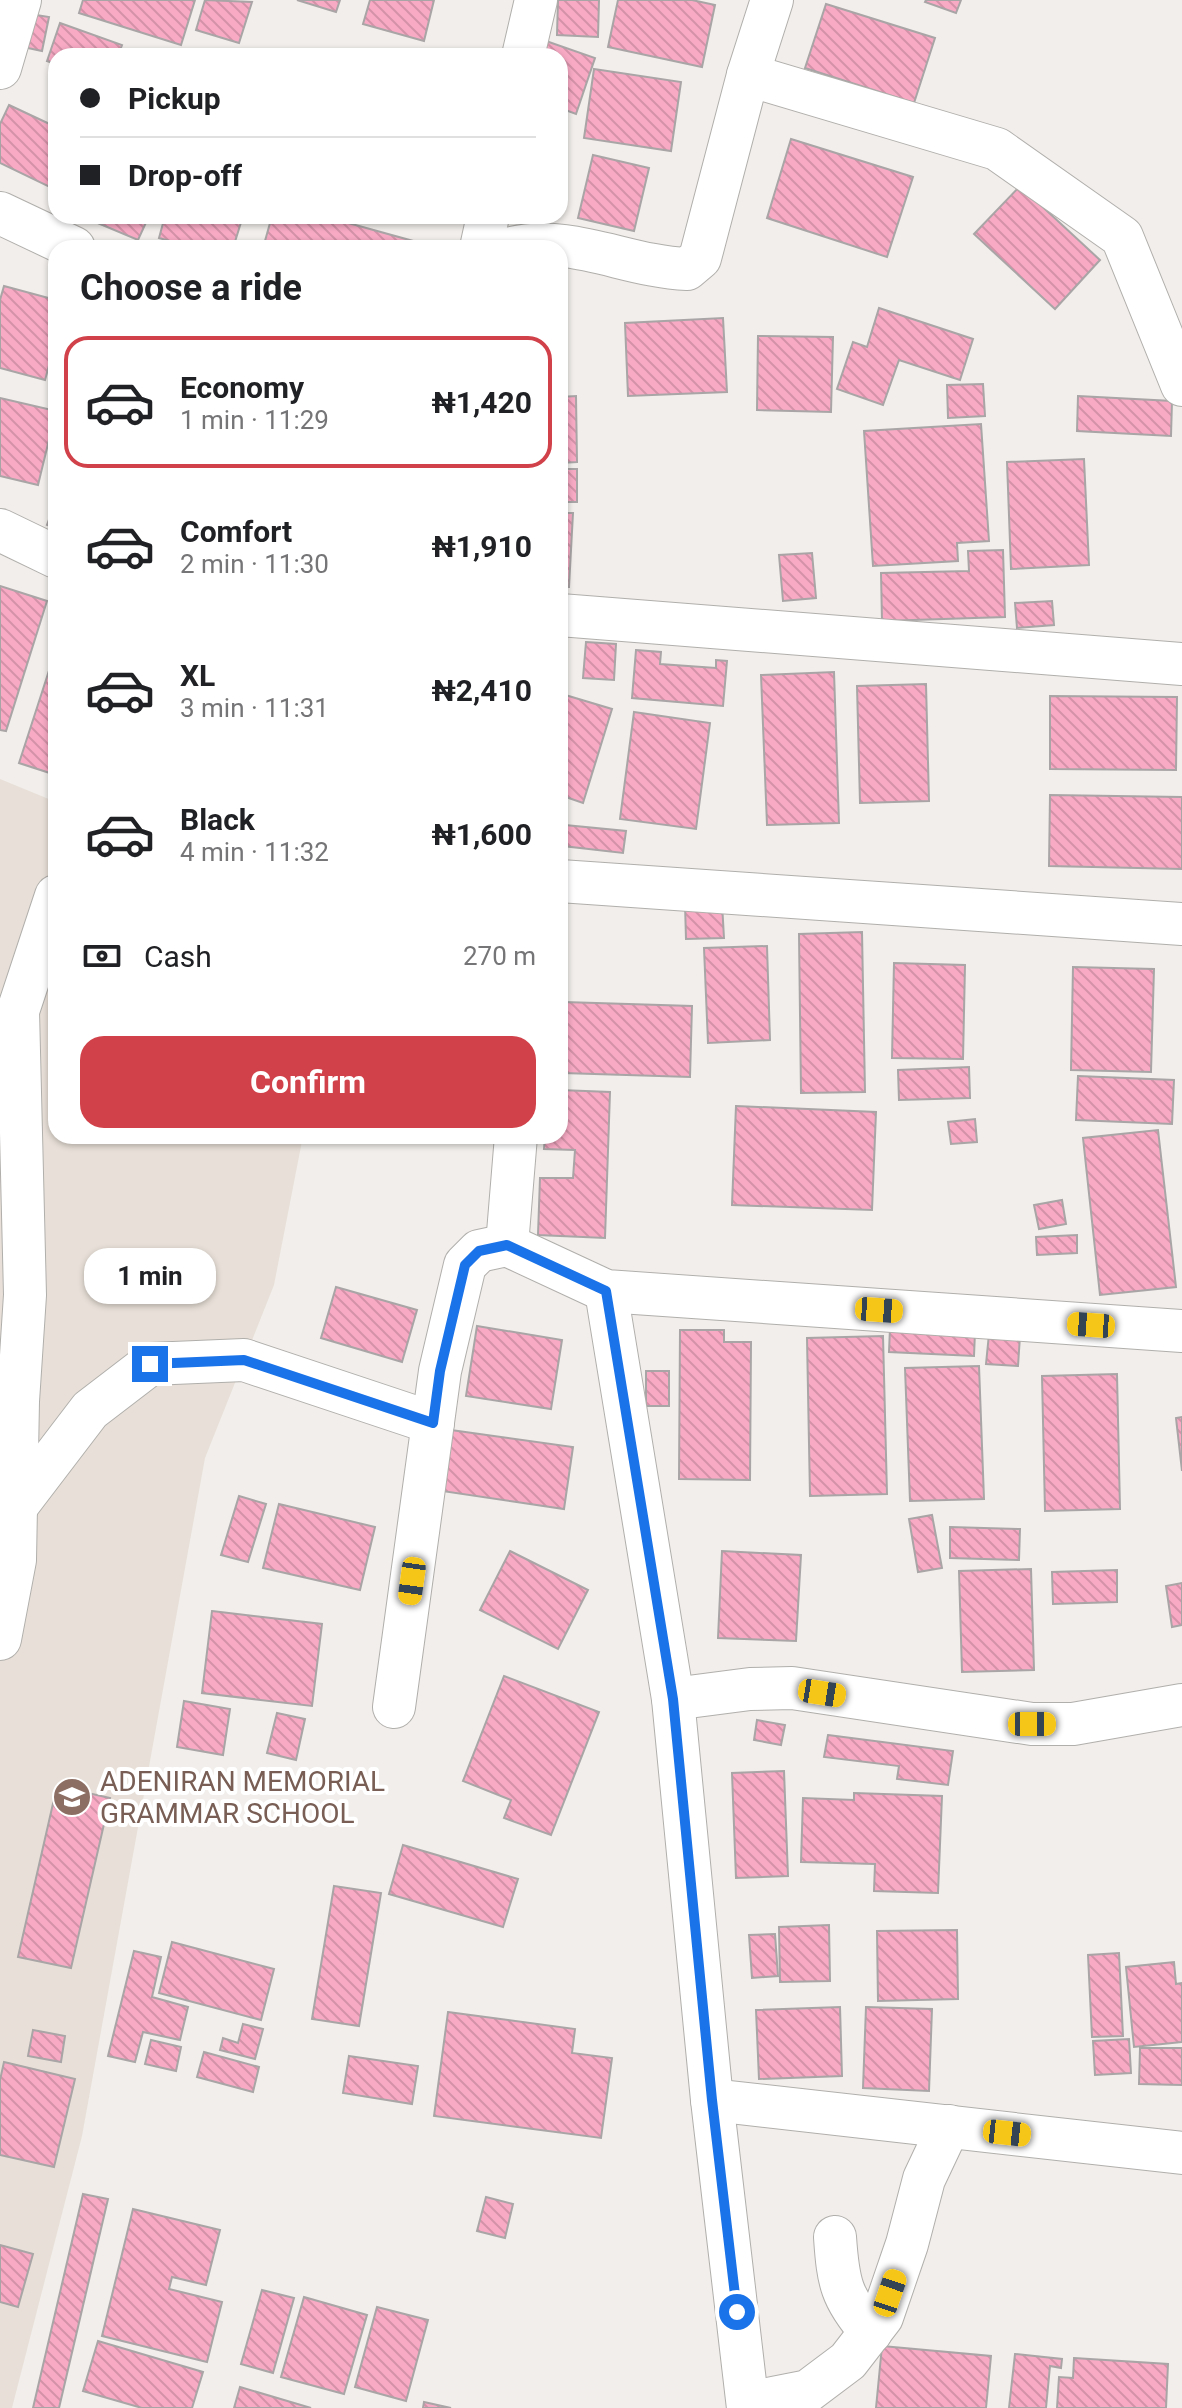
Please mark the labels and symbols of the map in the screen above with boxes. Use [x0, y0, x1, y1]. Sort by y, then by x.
callout: 1 min [84, 1248, 216, 1304]
car [854, 1296, 904, 1324]
car [1066, 1311, 1116, 1339]
route end [132, 1346, 168, 1382]
car [397, 1556, 427, 1606]
car [796, 1677, 848, 1709]
car [1008, 1712, 1056, 1736]
place label: ADENIRAN MEMORIAL GRAMMAR SCHOOL [100, 1765, 385, 1830]
school or university icon: ADENIRAN MEMORIAL GRAMMAR SCHOOL [51, 1776, 93, 1818]
car [982, 2119, 1032, 2147]
car [871, 2266, 909, 2320]
route start [719, 2294, 755, 2330]

